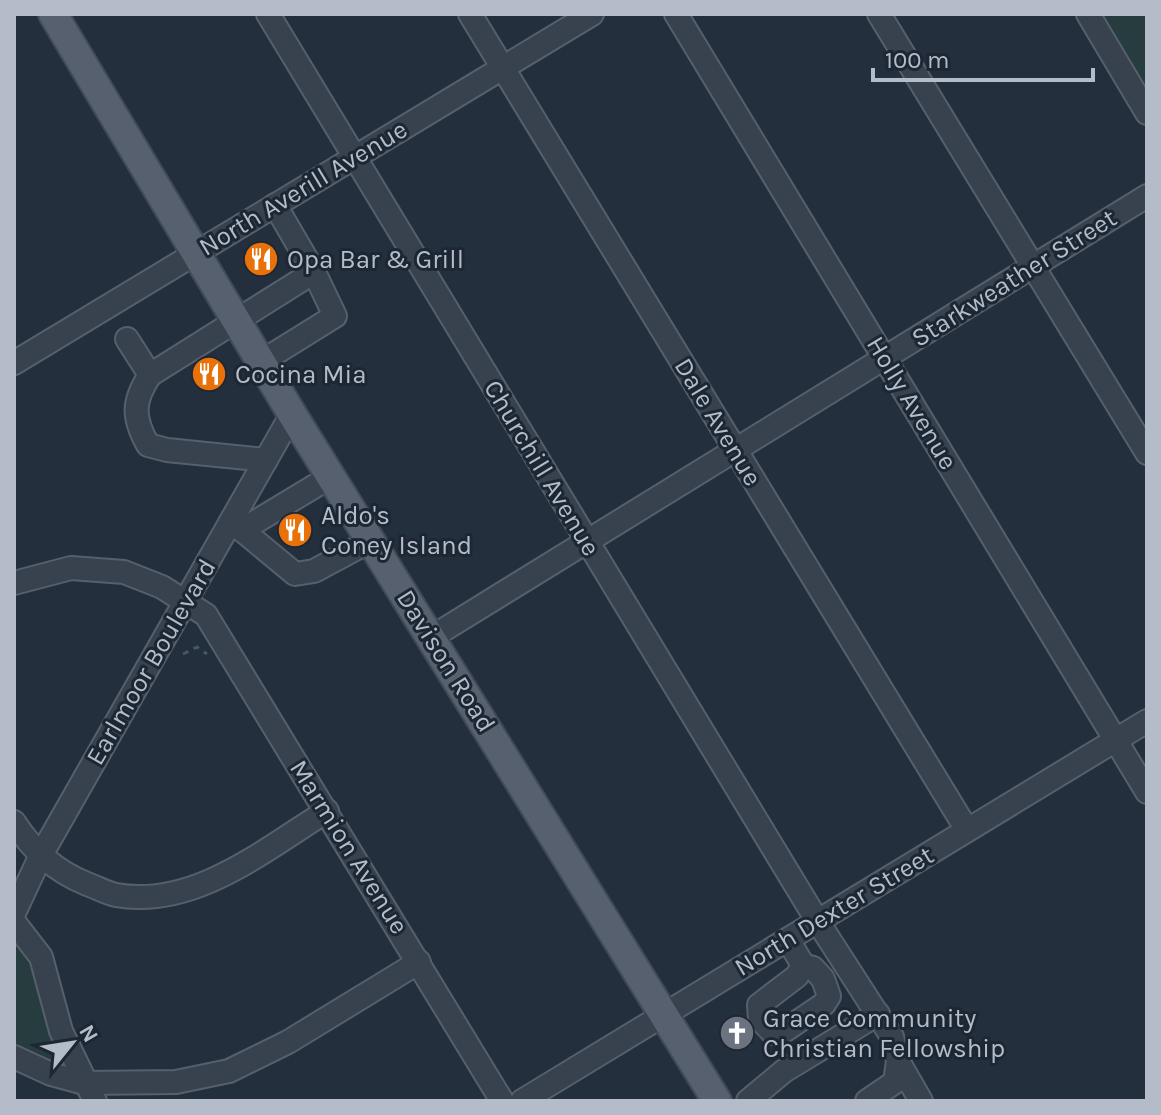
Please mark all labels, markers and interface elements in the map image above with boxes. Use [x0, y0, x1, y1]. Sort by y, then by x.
scale bar [873, 32, 1093, 82]
text: 100 m [885, 46, 950, 74]
street label: North Averill Avenue [193, 114, 413, 262]
street label: Starkweather Street [906, 202, 1123, 354]
restaurant icon: Opa Bar & Grill [242, 240, 280, 278]
place label: Opa Bar & Grill [287, 244, 464, 275]
street label: Holly Avenue [860, 331, 964, 475]
street label: Dale Avenue [668, 352, 768, 492]
restaurant icon: Cocina Mia [190, 355, 228, 393]
place label: Cocina Mia [235, 359, 367, 390]
street label: Churchill Avenue [477, 374, 607, 562]
place label: Aldo's Coney Island [321, 500, 472, 561]
restaurant icon: Aldo's Coney Island [276, 511, 314, 549]
street label: Earlmoor Boulevard [79, 553, 223, 771]
street label: Davison Road [390, 584, 502, 738]
street label: Marmion Avenue [283, 754, 415, 940]
street label: North Dexter Street [729, 839, 939, 983]
north arrow [32, 1003, 112, 1083]
place label: Grace Community Christian Fellowship [763, 1003, 1005, 1064]
church icon: Grace Community Christian Fellowship [718, 1014, 756, 1052]
text: N [73, 1020, 104, 1047]

